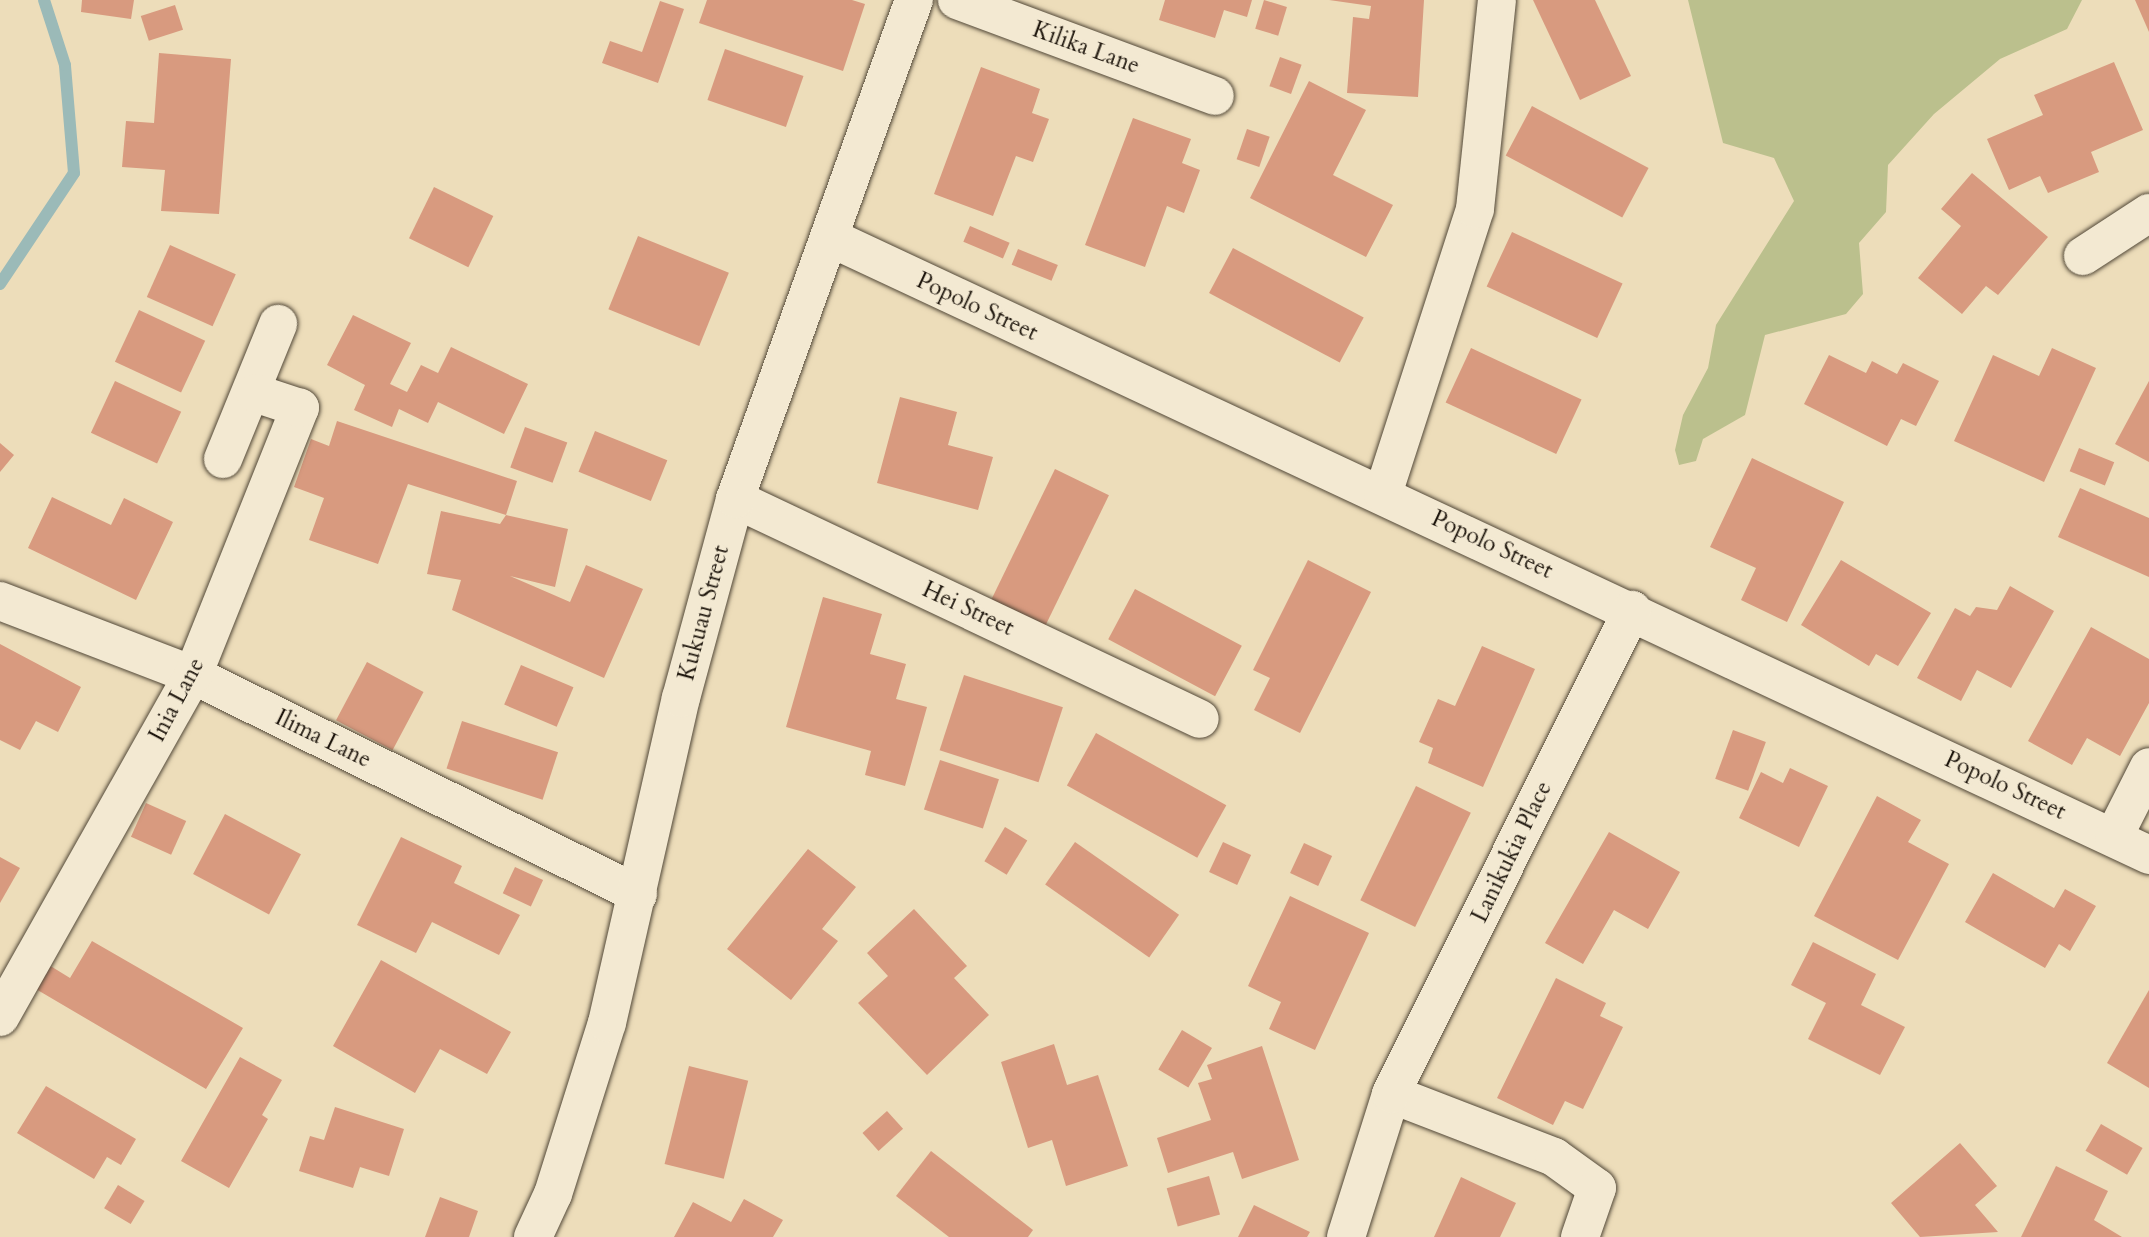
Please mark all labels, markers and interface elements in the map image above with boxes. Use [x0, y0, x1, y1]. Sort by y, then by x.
street label: Kilika Lane [1029, 16, 1143, 80]
street label: Popolo Street [912, 267, 1042, 347]
street label: Popolo Street [1427, 505, 1557, 585]
street label: Kukuau Street [673, 542, 735, 684]
street label: Hei Street [918, 576, 1018, 642]
street label: Inia Lane [143, 653, 211, 747]
street label: Ilima Lane [271, 704, 375, 774]
street label: Popolo Street [1940, 746, 2070, 826]
street label: Lanikukia Place [1466, 777, 1558, 927]

